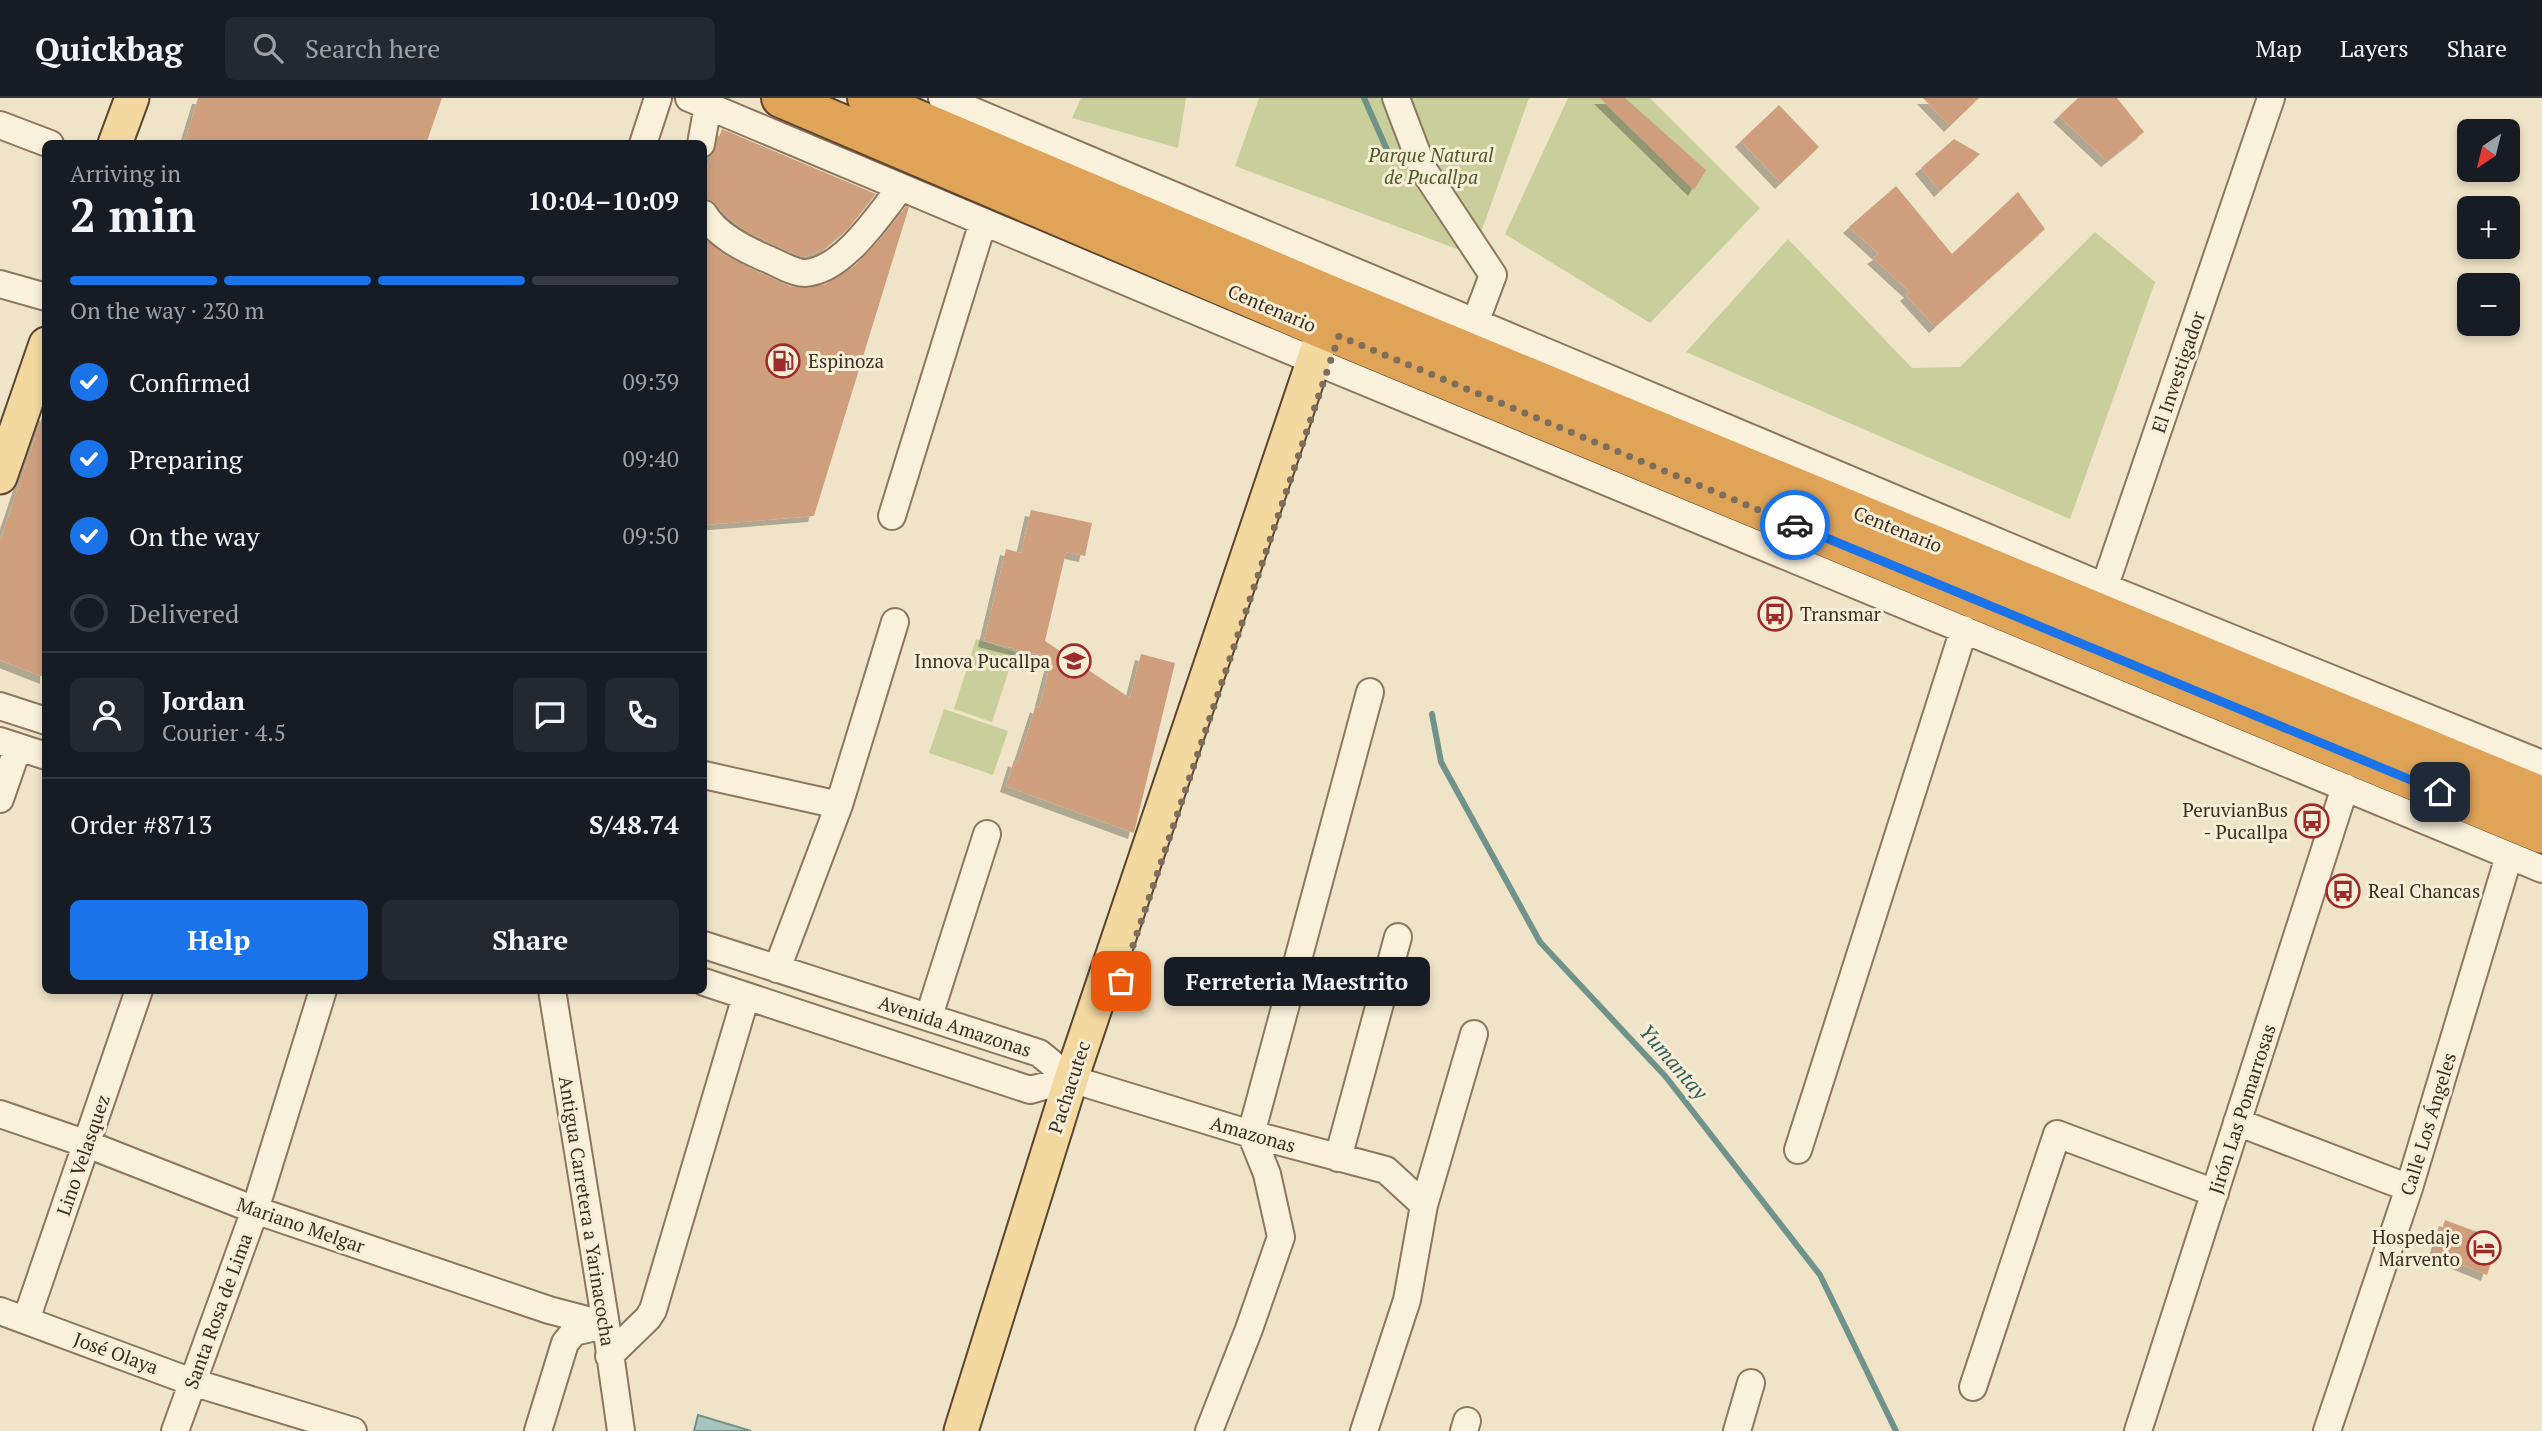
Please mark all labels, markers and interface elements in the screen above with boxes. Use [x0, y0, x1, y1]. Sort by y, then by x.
search box [225, 17, 715, 80]
text: Quickbag [35, 27, 183, 70]
icon: search [249, 29, 287, 67]
text: Search here [305, 31, 440, 65]
text: Map [2255, 32, 2302, 64]
text: Layers [2340, 32, 2409, 64]
text: Share [2447, 32, 2507, 64]
north arrow [2457, 119, 2520, 182]
map controls [2457, 119, 2520, 336]
park label: Parque Natural de Pucallpa [1367, 142, 1494, 189]
text: Arriving in [70, 158, 181, 189]
text: 10:04–10:09 [527, 183, 679, 217]
text: 2 min [70, 184, 196, 245]
button: + [2457, 196, 2520, 259]
button: − [2457, 273, 2520, 336]
street label: Centenario [1224, 278, 1320, 337]
text: On the way · 230 m [70, 295, 264, 326]
street label: El Investigador [2145, 307, 2210, 436]
fuel station icon: Espinoza [764, 342, 802, 380]
place label: Espinoza [808, 348, 885, 373]
icon: check [70, 363, 108, 401]
text: Confirmed [129, 365, 250, 399]
text: 09:39 [622, 366, 679, 397]
icon: check [70, 440, 108, 478]
text: Preparing [129, 442, 242, 476]
text: 09:40 [622, 443, 679, 474]
courier [1760, 490, 1830, 560]
street label: Centenario [1850, 499, 1946, 558]
icon: car [1776, 506, 1814, 544]
icon: check [70, 517, 108, 555]
text: On the way [129, 519, 260, 553]
text: 09:50 [622, 520, 679, 551]
bus stop icon: Transmar [1756, 595, 1794, 633]
text: Delivered [129, 596, 239, 630]
place label: Transmar [1800, 601, 1882, 626]
school or university icon: Innova Pucallpa [1055, 642, 1093, 680]
place label: Innova Pucallpa [914, 648, 1050, 673]
button: person [70, 678, 144, 752]
button: chat [513, 678, 587, 752]
button: phone [605, 678, 679, 752]
text: Jordan [162, 683, 245, 717]
text: Courier · 4.5 [162, 717, 286, 748]
pin [2410, 762, 2470, 822]
icon: home [2421, 773, 2459, 811]
place label: PeruvianBus - Pucallpa [2182, 797, 2288, 844]
bus stop icon: PeruvianBus - Pucallpa [2293, 802, 2331, 840]
text: Order #8713 [70, 807, 212, 841]
text: S/48.74 [589, 807, 679, 841]
bus stop icon: Real Chancas [2324, 872, 2362, 910]
place label: Real Chancas [2368, 878, 2480, 903]
button: Help [70, 900, 368, 980]
button: Share [382, 900, 679, 980]
pin [1091, 951, 1151, 1011]
callout: Ferreteria Maestrito [1163, 956, 1429, 1006]
icon: bag [1102, 962, 1140, 1000]
text: Ferreteria Maestrito [1186, 966, 1408, 997]
street label: Avenida Amazonas [875, 989, 1035, 1062]
water label: Yumantay [1633, 1018, 1715, 1105]
street label: Jirón Las Pomarrosas [2202, 1021, 2281, 1197]
street label: Pachacutec [1042, 1037, 1095, 1136]
street label: Calle Los Ángeles [2394, 1049, 2461, 1198]
street label: Antigua Carretera a Yarinacocha [554, 1074, 621, 1348]
street label: Lino Velasquez [50, 1091, 115, 1219]
street label: Amazonas [1208, 1109, 1299, 1158]
street label: Mariano Melgar [234, 1191, 369, 1258]
place label: Hospedaje Marvento [2372, 1224, 2460, 1271]
street label: Santa Rosa de Lima [178, 1229, 257, 1392]
hotel icon: Hospedaje Marvento [2465, 1229, 2503, 1267]
street label: José Olaya [71, 1326, 162, 1379]

